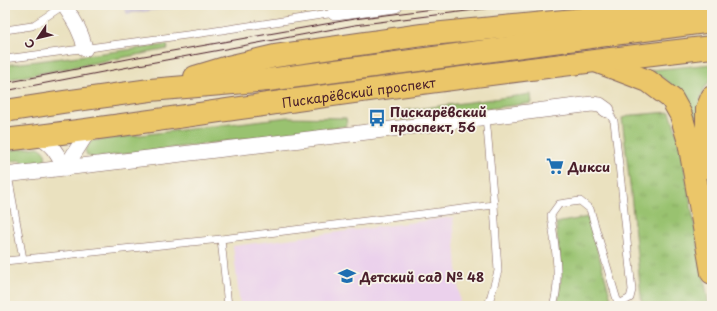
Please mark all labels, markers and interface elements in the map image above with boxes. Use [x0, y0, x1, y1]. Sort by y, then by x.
north arrow [18, 18, 58, 58]
text: С [20, 36, 39, 52]
street label: Пискарёвский проспект [281, 72, 438, 111]
place label: Пискарёвский проспект, 56 [390, 102, 487, 136]
bus stop icon: Пискарёвский проспект, 56 [367, 108, 387, 128]
supermarket icon: Дикси [545, 156, 565, 176]
place label: Дикси [567, 157, 610, 176]
school or university icon: Детский сад № 48 [337, 266, 357, 286]
place label: Детский сад № 48 [359, 267, 484, 286]

